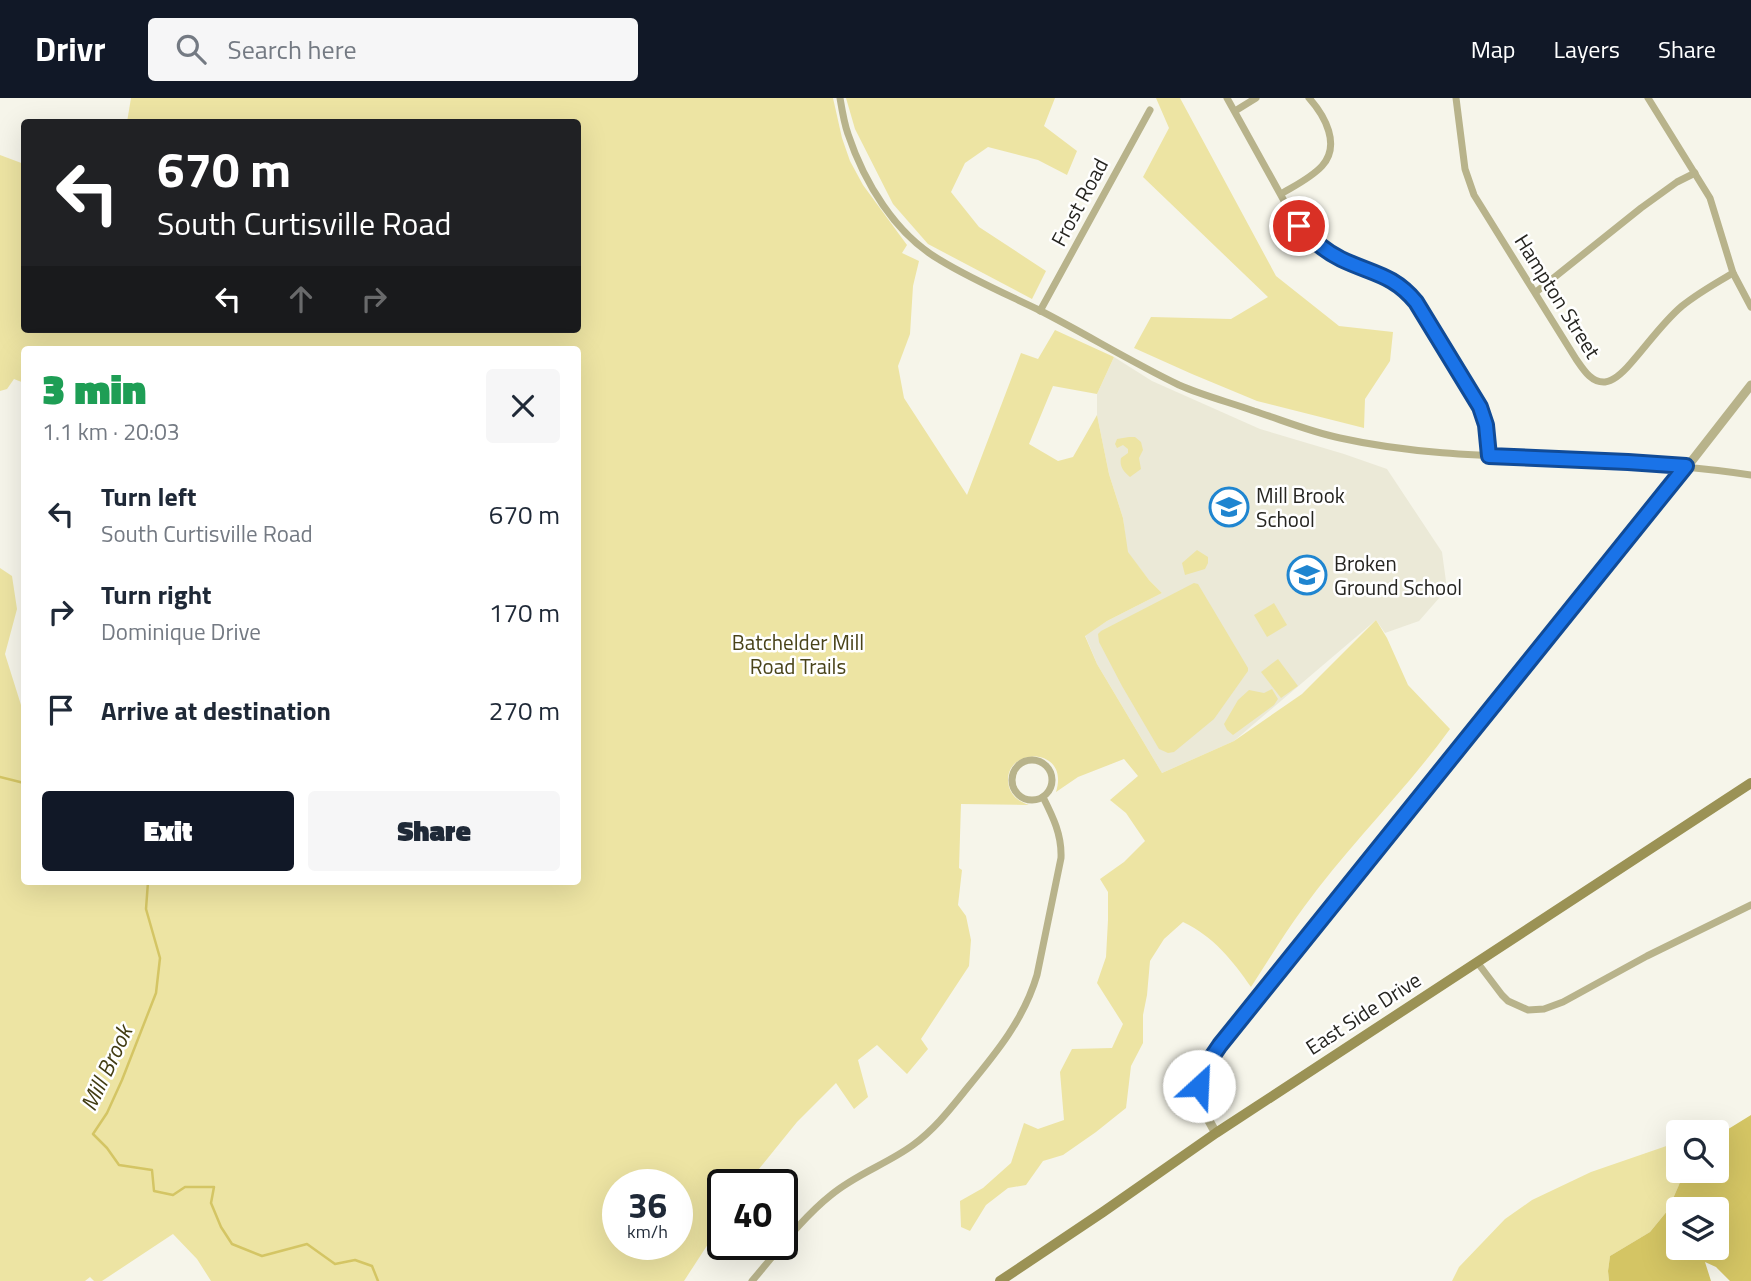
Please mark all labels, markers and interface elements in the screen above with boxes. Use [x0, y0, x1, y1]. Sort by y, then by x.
search box [148, 18, 638, 81]
text: Drivr [35, 24, 106, 74]
icon: search [172, 30, 210, 68]
text: Search here [228, 30, 357, 69]
text: Map [1471, 31, 1516, 67]
text: Layers [1554, 31, 1620, 67]
text: Share [1658, 31, 1716, 67]
text: 670 m [157, 131, 291, 206]
icon: left [42, 147, 133, 238]
street label: Frost Road [1042, 152, 1116, 252]
pin [1269, 196, 1329, 256]
text: South Curtisville Road [157, 199, 451, 247]
icon: arrive [1280, 207, 1318, 245]
street label: Hampton Street [1507, 227, 1609, 365]
icon: left [209, 280, 247, 318]
icon: ahead [282, 280, 320, 318]
icon: right [355, 280, 393, 318]
text: 3 min [42, 356, 146, 420]
button: close [486, 369, 560, 443]
text: 1.1 km · 20:03 [42, 414, 180, 449]
text: Turn left [101, 477, 196, 516]
place label: Mill Brook School [1256, 479, 1345, 535]
school or university icon: Mill Brook School [1208, 486, 1250, 528]
icon: left [42, 495, 80, 533]
text: 670 m [489, 495, 560, 534]
text: South Curtisville Road [101, 516, 313, 551]
place label: Broken Ground School [1334, 547, 1462, 603]
school or university icon: Broken Ground School [1286, 554, 1328, 596]
text: Turn right [101, 575, 212, 614]
icon: right [42, 593, 80, 631]
text: 170 m [489, 593, 560, 632]
text: Dominique Drive [101, 614, 261, 649]
park label: Batchelder Mill Road Trails [732, 626, 864, 682]
icon: arrive [42, 691, 80, 729]
text: Arrive at destination [101, 691, 331, 730]
text: 270 m [489, 691, 560, 730]
button: Exit [42, 791, 294, 871]
button: Share [308, 791, 560, 871]
street label: East Side Drive [1299, 964, 1427, 1062]
water label: Mill Brook [71, 1017, 142, 1117]
position arrow [1162, 1049, 1236, 1123]
map controls [1666, 1120, 1729, 1260]
button: search [1666, 1120, 1729, 1183]
speed limit sign: 40 [707, 1169, 798, 1260]
text: 36 [628, 1178, 667, 1232]
button: layers [1666, 1197, 1729, 1260]
text: km/h [627, 1218, 668, 1245]

